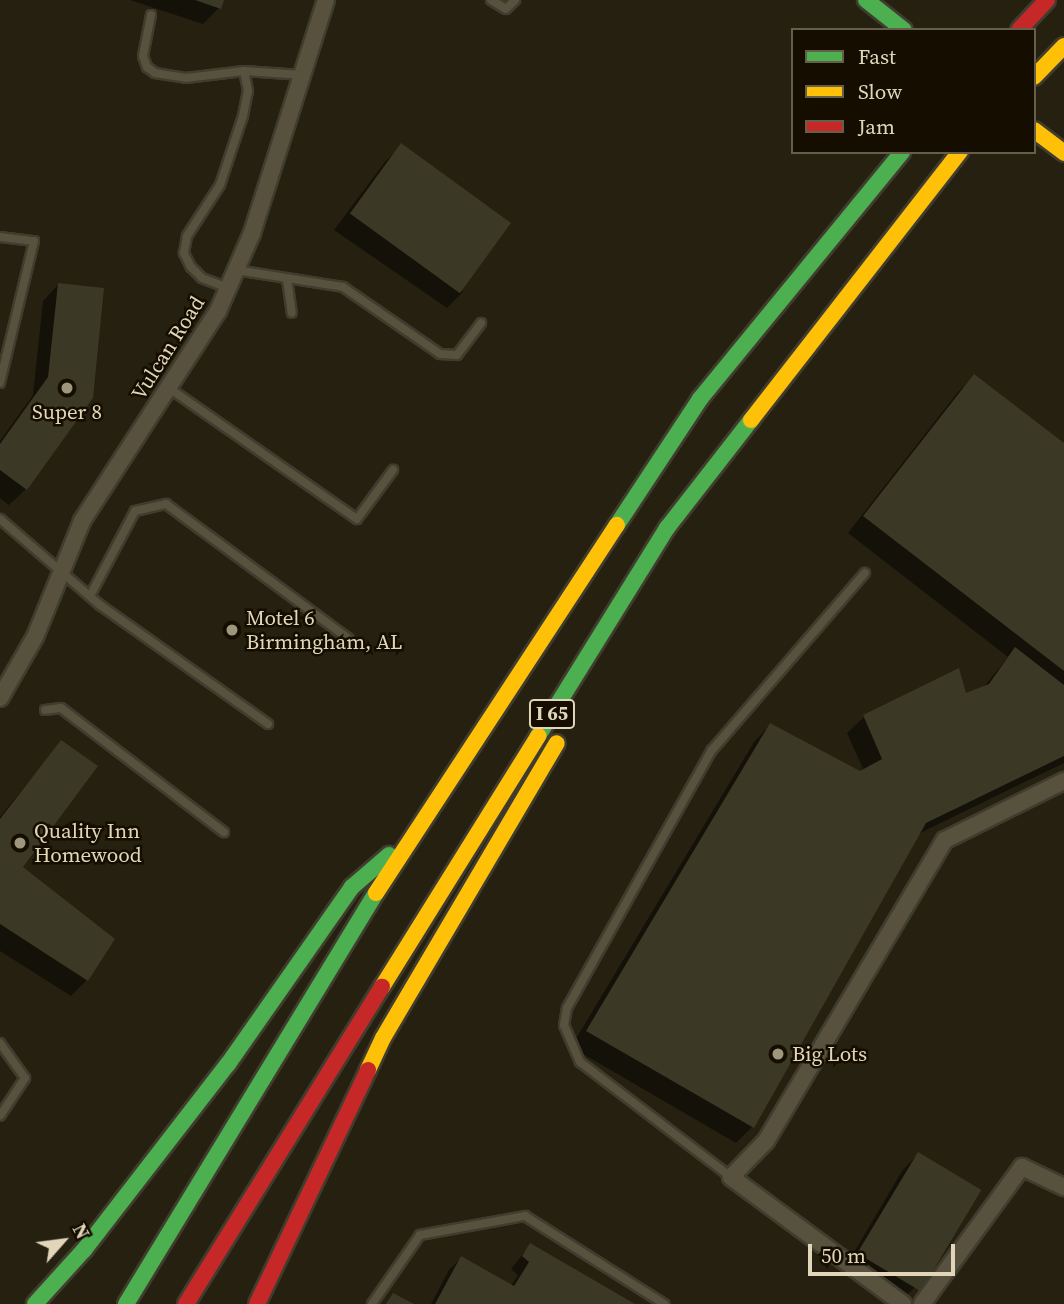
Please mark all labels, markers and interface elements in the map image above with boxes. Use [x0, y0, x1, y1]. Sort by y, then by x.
legend [791, 28, 1036, 154]
text: Fast [858, 42, 896, 71]
text: Slow [858, 77, 902, 106]
text: Jam [858, 112, 895, 141]
street label: Vulcan Road [126, 292, 210, 404]
marker: Super 8 [59, 380, 75, 396]
place label: Super 8 [32, 399, 102, 425]
place label: Motel 6 Birmingham, AL [246, 605, 402, 655]
marker: Motel 6 Birmingham, AL [224, 622, 240, 638]
road number: I 65 [528, 698, 576, 730]
place label: Quality Inn Homewood [34, 818, 142, 868]
marker: Quality Inn Homewood [12, 835, 28, 851]
place label: Big Lots [792, 1041, 867, 1067]
marker: Big Lots [770, 1046, 786, 1062]
north arrow [28, 1206, 98, 1276]
text: N [67, 1219, 96, 1243]
scale bar [812, 1230, 959, 1274]
text: 50 m [821, 1241, 866, 1270]

